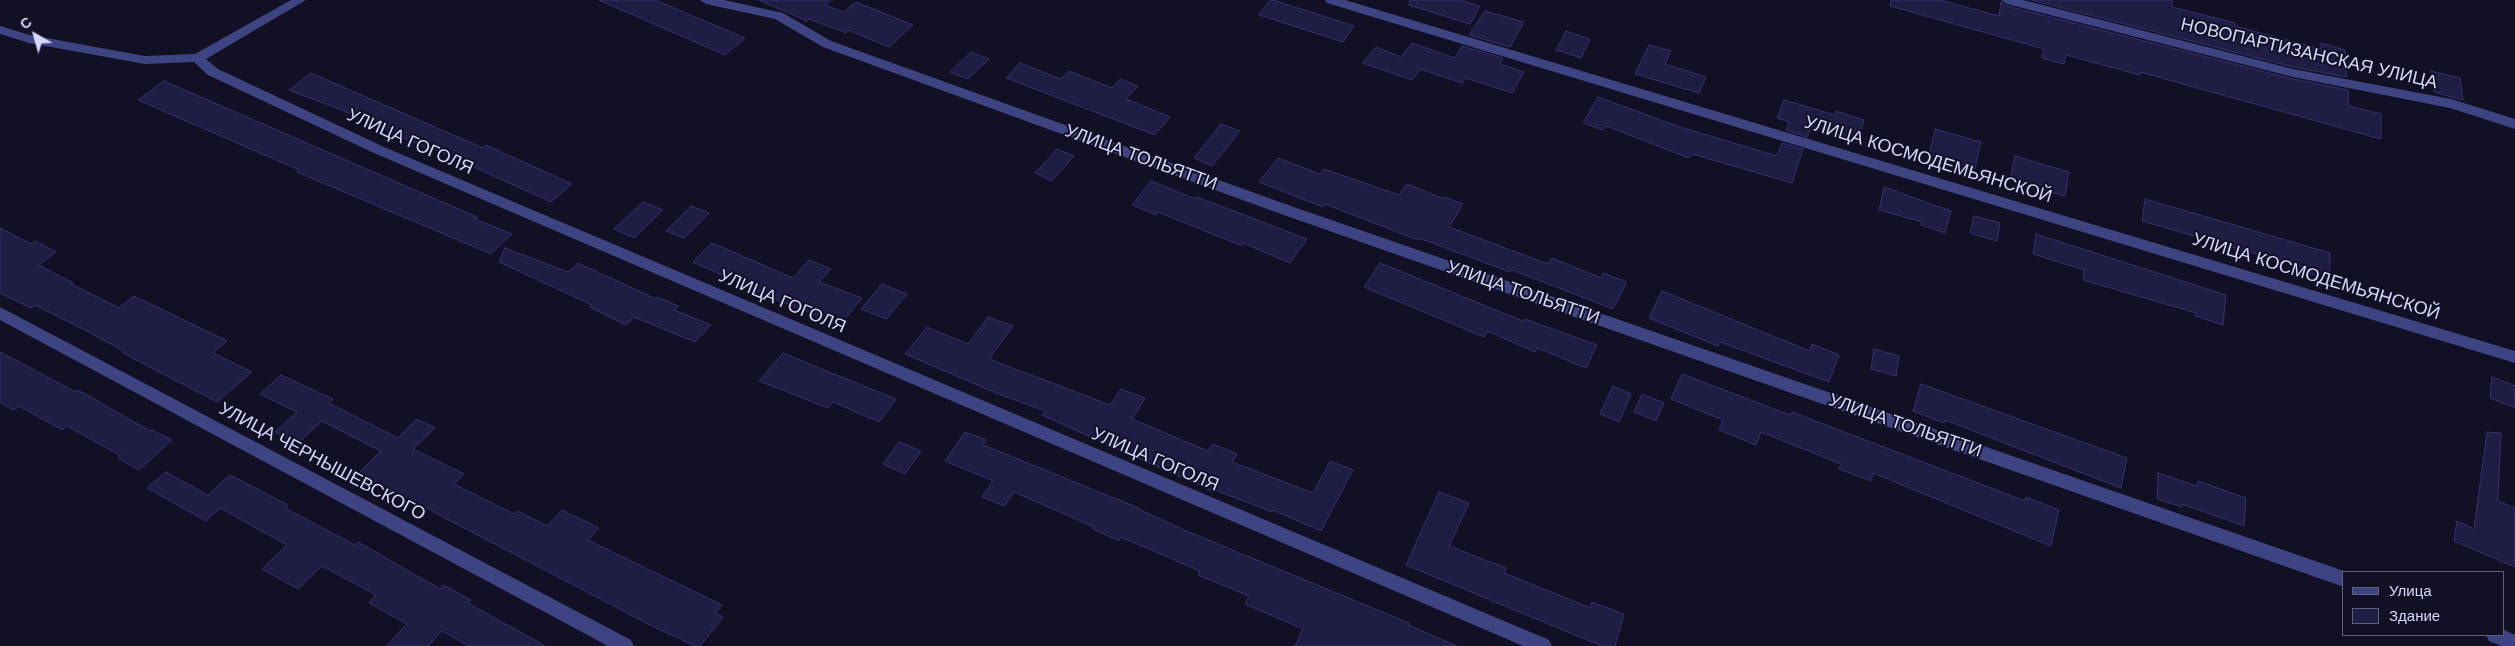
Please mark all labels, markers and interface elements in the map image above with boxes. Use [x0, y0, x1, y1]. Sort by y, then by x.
north arrow [10, 10, 60, 60]
text: С [17, 14, 35, 33]
street label: НОВОПАРТИЗАНСКАЯ УЛИЦА [2179, 14, 2439, 94]
street label: УЛИЦА ГОГОЛЯ [343, 104, 477, 180]
street label: УЛИЦА КОСМОДЕМЬЯНСКОЙ [1801, 112, 2055, 208]
street label: УЛИЦА ТОЛЬЯТТИ [1062, 120, 1220, 196]
street label: УЛИЦА КОСМОДЕМЬЯНСКОЙ [2189, 229, 2443, 325]
street label: УЛИЦА ТОЛЬЯТТИ [1444, 257, 1602, 329]
street label: УЛИЦА ГОГОЛЯ [715, 265, 849, 339]
street label: УЛИЦА ТОЛЬЯТТИ [1826, 390, 1984, 462]
street label: УЛИЦА ЧЕРНЫШЕВСКОГО [215, 398, 429, 526]
street label: УЛИЦА ГОГОЛЯ [1088, 423, 1222, 497]
legend [2342, 571, 2505, 636]
text: Улица [2389, 582, 2432, 599]
text: Здание [2389, 607, 2440, 624]

